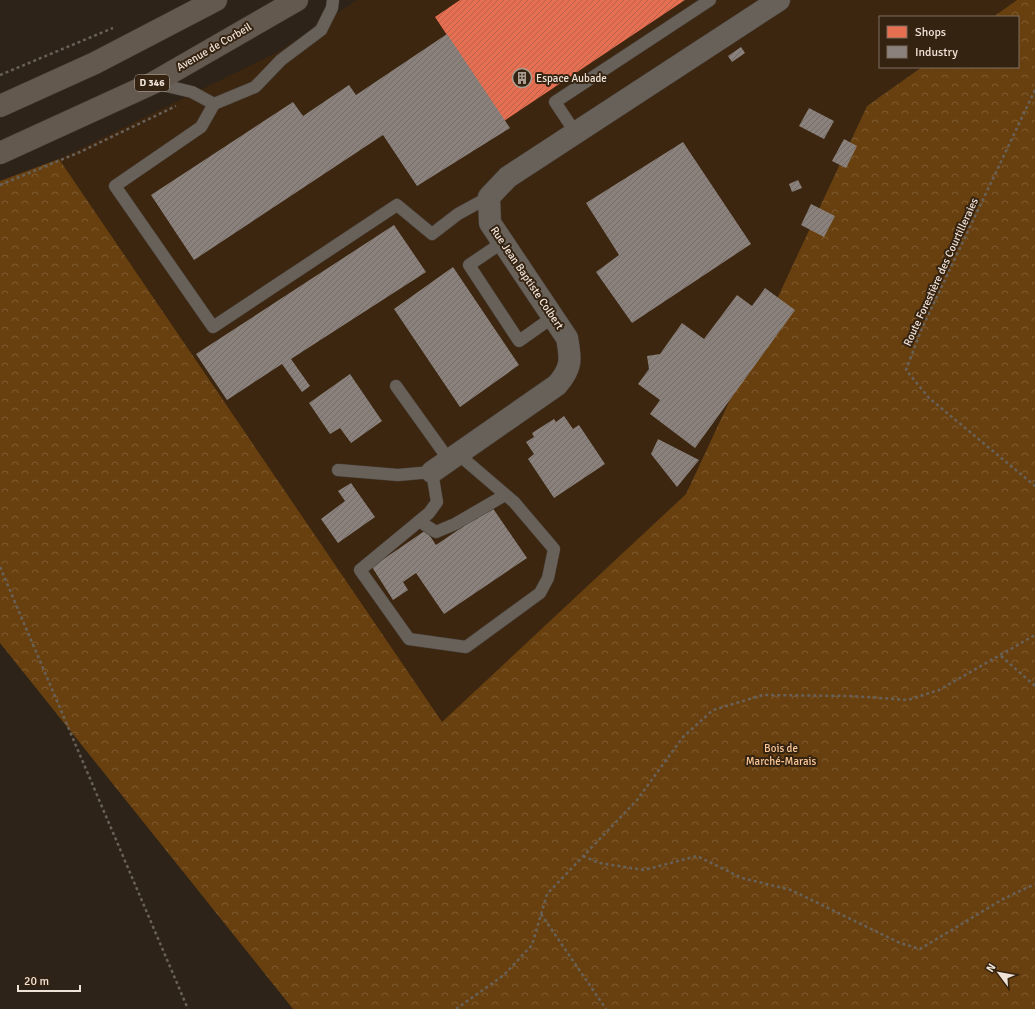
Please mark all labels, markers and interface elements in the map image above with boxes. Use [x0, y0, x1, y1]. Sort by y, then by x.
legend [879, 16, 1019, 68]
street label: Avenue de Corbeil [174, 20, 254, 74]
text: Shops [915, 25, 946, 40]
text: Industry [915, 45, 958, 60]
building icon: Espace Aubade [511, 67, 533, 89]
place label: Espace Aubade [536, 72, 607, 85]
road number: D 346 [135, 75, 169, 91]
street label: Route Forestière des Courtilleraies [901, 196, 981, 348]
street label: Rue Jean Baptiste Colbert [488, 224, 566, 332]
park label: Bois de Marché-Marais [746, 742, 817, 768]
north arrow [979, 953, 1019, 993]
text: N [983, 961, 998, 975]
scale bar [18, 967, 80, 993]
text: 20 m [24, 974, 49, 989]

